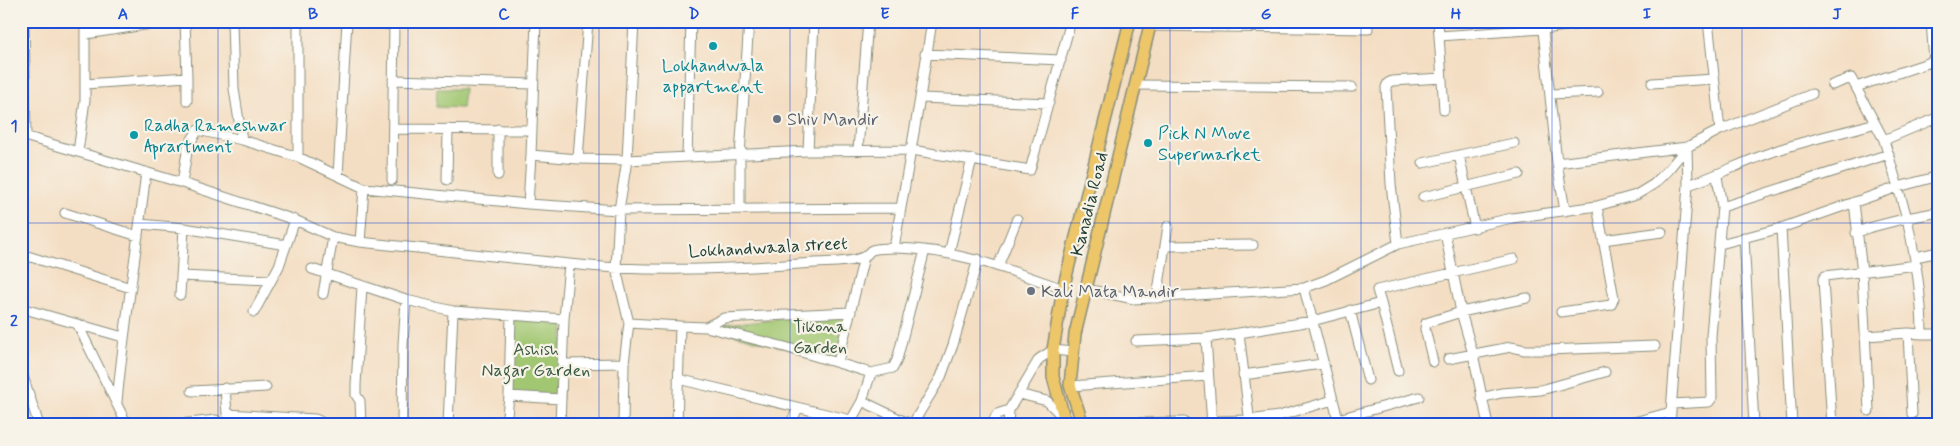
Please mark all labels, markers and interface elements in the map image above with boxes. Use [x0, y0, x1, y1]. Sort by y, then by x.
text: A [118, 4, 128, 25]
text: B [308, 4, 318, 25]
text: C [498, 4, 510, 25]
text: D [688, 4, 700, 25]
text: E [880, 4, 890, 25]
text: F [1071, 4, 1080, 25]
text: G [1261, 4, 1272, 25]
text: H [1451, 4, 1462, 25]
text: I [1643, 4, 1652, 25]
text: J [1832, 4, 1842, 25]
marker: Lokhandwala appartment [707, 40, 719, 52]
place label: Lokhandwala appartment [662, 54, 764, 99]
place label: Shiv Mandir [787, 108, 879, 132]
marker: Shiv Mandir [771, 113, 783, 125]
place label: Radha Rameshwar Aprartment [144, 114, 287, 160]
text: 1 [10, 116, 18, 137]
place label: Pick N Move Supermarket [1158, 122, 1261, 167]
marker: Radha Rameshwar Aprartment [128, 129, 140, 141]
marker: Pick N Move Supermarket [1142, 137, 1154, 149]
street label: Kanadia Road [1065, 150, 1114, 259]
street label: Lokhandwaala street [688, 232, 849, 264]
place label: Kali Mata Mandir [1041, 280, 1179, 304]
marker: Kali Mata Mandir [1025, 285, 1037, 297]
text: 2 [10, 311, 18, 332]
park label: Tikona Garden [793, 315, 847, 360]
park label: Ashish Nagar Garden [482, 338, 590, 385]

